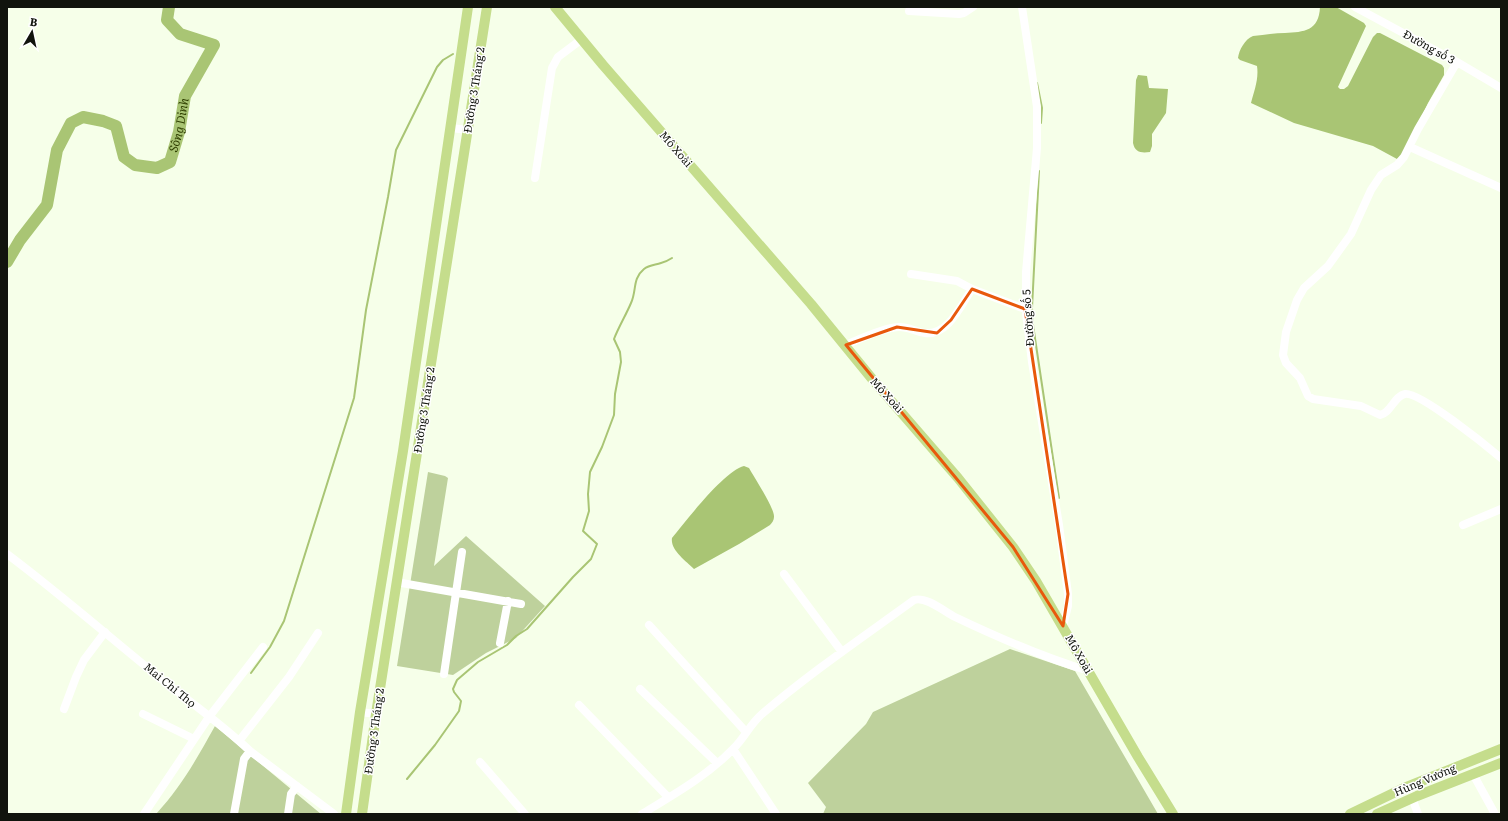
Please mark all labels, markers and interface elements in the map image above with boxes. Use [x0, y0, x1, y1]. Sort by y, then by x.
north arrow [12, 12, 52, 52]
text: B [29, 13, 39, 30]
street label: Đường số 3 [1400, 25, 1459, 67]
street label: Đường 3 Tháng 2 [458, 45, 488, 134]
water label: Sông Dinh [163, 97, 193, 154]
street label: Mô Xoài [657, 127, 697, 170]
street label: Đường số 5 [1017, 289, 1037, 347]
street label: Đường 3 Tháng 2 [408, 365, 438, 454]
street label: Mô Xoài [867, 373, 908, 416]
street label: Mô Xoài [1062, 631, 1098, 676]
street label: Mai Chí Thọ [141, 658, 200, 710]
street label: Đường 3 Tháng 2 [359, 686, 387, 775]
street label: Hùng Vương [1391, 758, 1459, 799]

